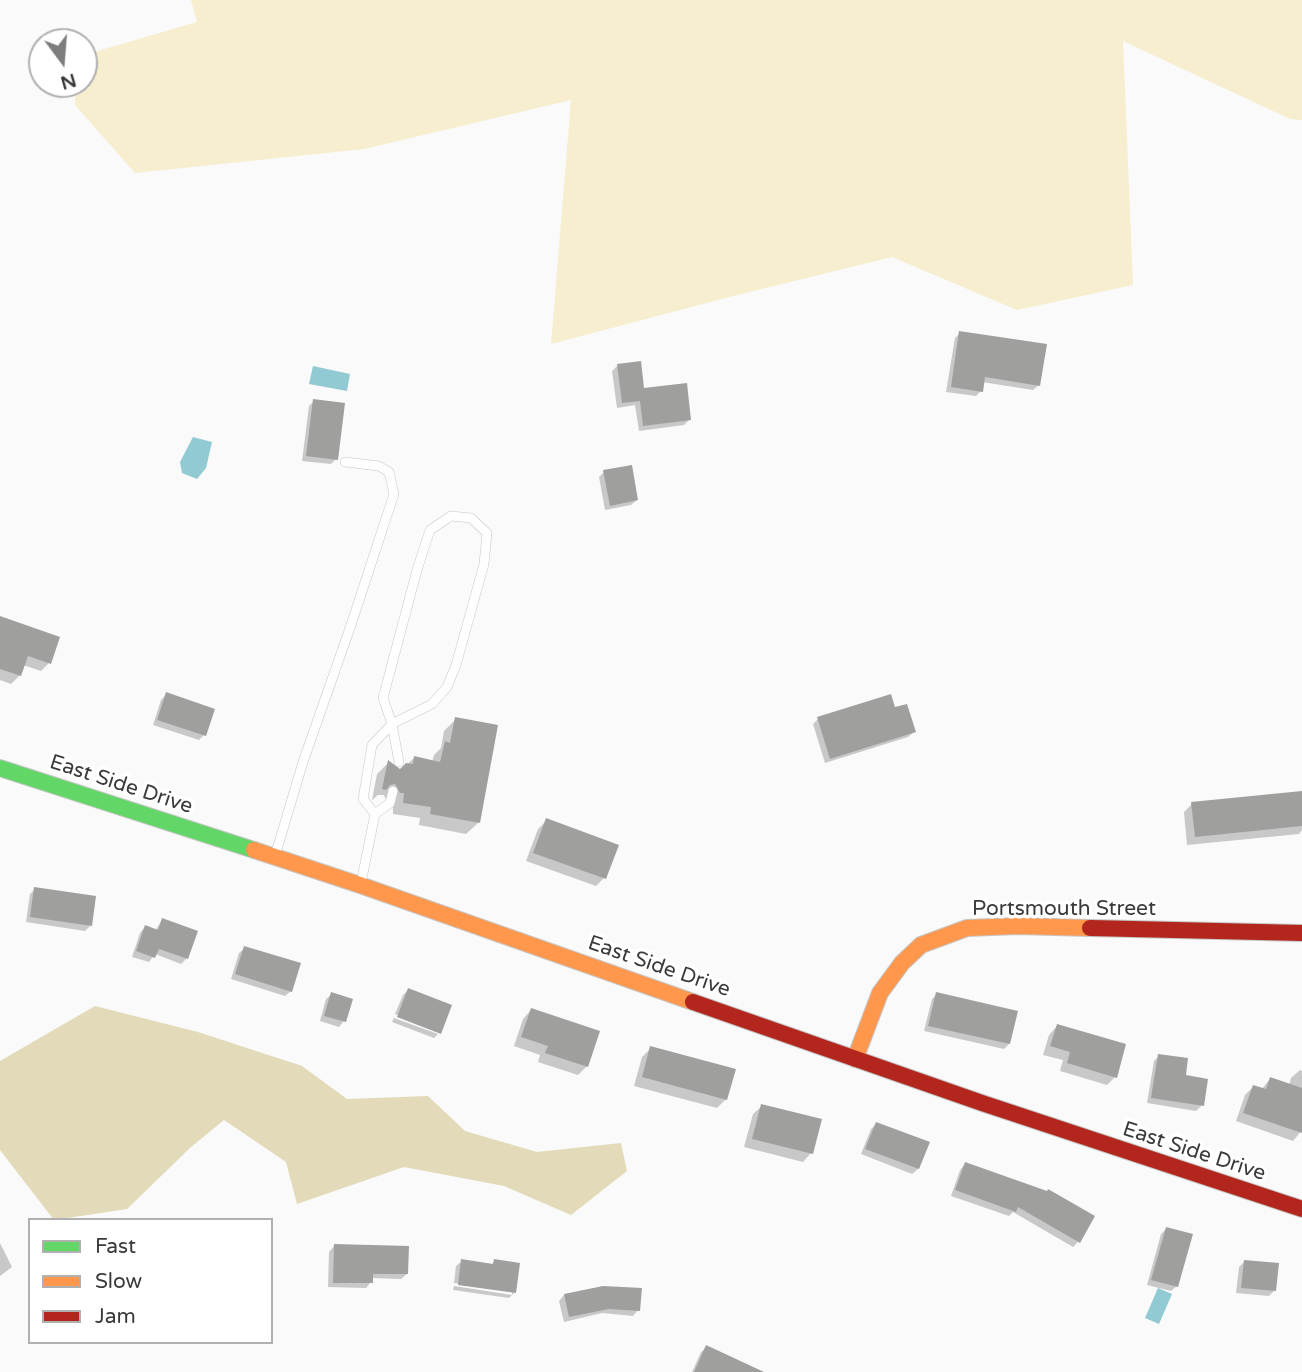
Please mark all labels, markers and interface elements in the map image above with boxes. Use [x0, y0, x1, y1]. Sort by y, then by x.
north arrow [28, 28, 98, 98]
text: N [58, 69, 79, 94]
street label: East Side Drive [46, 750, 196, 820]
street label: Portsmouth Street [972, 896, 1156, 922]
street label: East Side Drive [585, 931, 733, 1003]
street label: East Side Drive [1119, 1117, 1269, 1187]
legend [28, 1218, 273, 1344]
text: Fast [95, 1234, 136, 1259]
text: Slow [95, 1269, 142, 1294]
text: Jam [95, 1304, 136, 1329]

